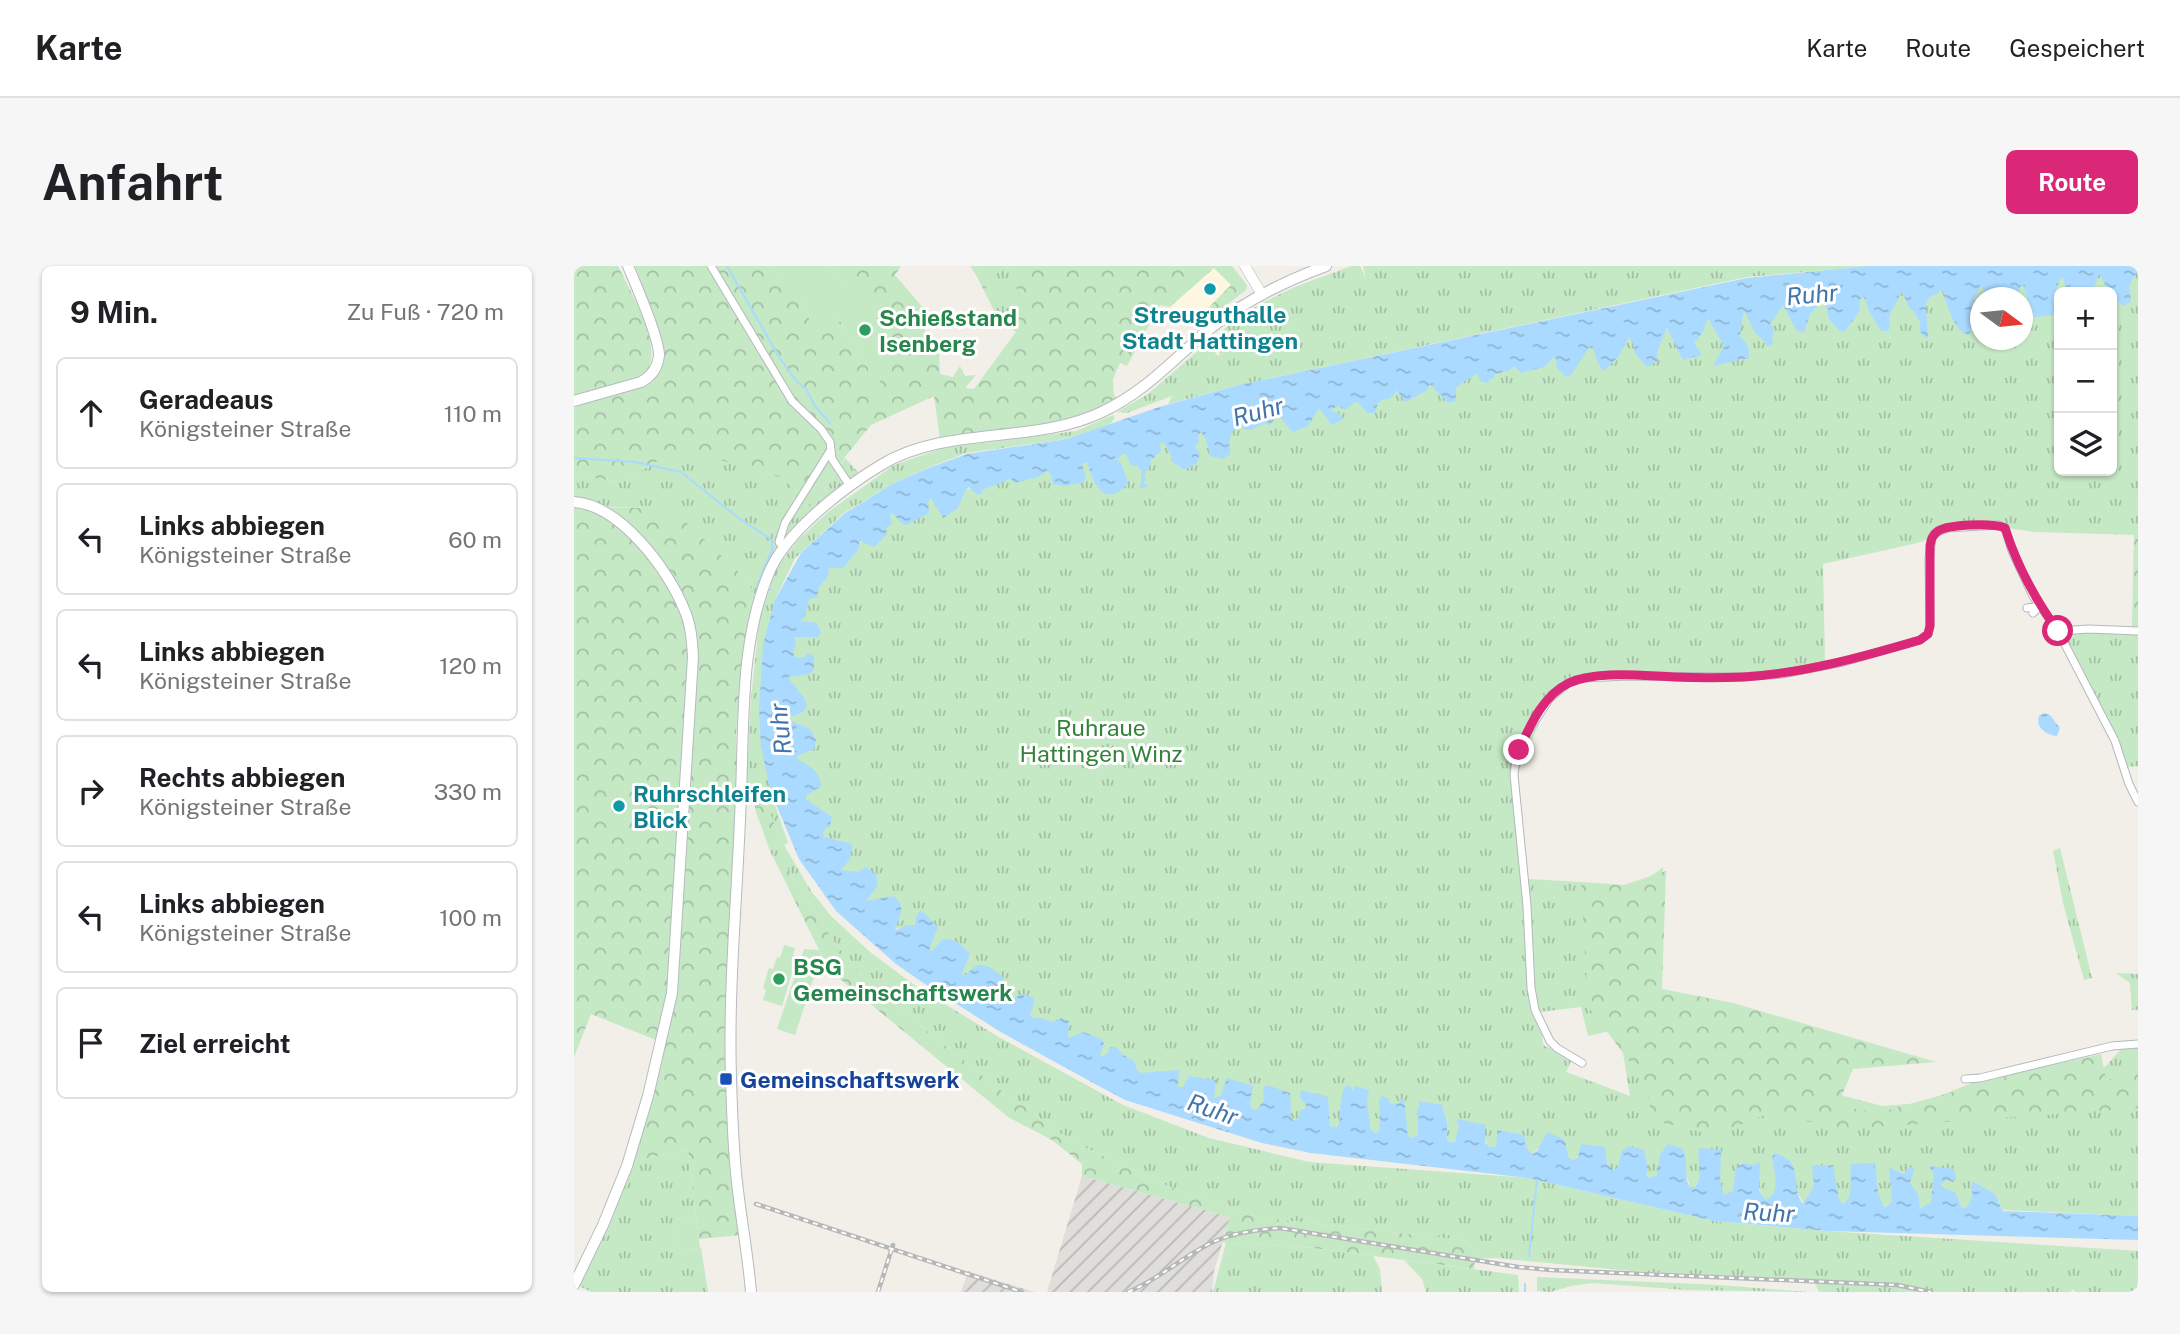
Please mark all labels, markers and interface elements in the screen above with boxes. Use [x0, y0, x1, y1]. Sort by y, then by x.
text: Karte [35, 29, 123, 67]
text: Karte [1806, 34, 1867, 62]
text: Route [1905, 34, 1971, 62]
text: Gespeichert [2009, 34, 2145, 62]
button: Route [2006, 150, 2138, 214]
text: Anfahrt [42, 153, 223, 211]
water label: Ruhr [1785, 278, 1840, 310]
marker: Streuguthalle Stadt Hattingen [1202, 281, 1218, 297]
north arrow [1970, 287, 2033, 350]
map controls [2054, 287, 2117, 476]
button: + [2054, 287, 2117, 350]
text: 9 Min. [70, 294, 158, 330]
text: Zu Fuß · 720 m [347, 298, 504, 325]
place label: Streuguthalle Stadt Hattingen [1122, 301, 1298, 354]
place label: Schießstand Isenberg [879, 304, 1017, 357]
marker: Schießstand Isenberg [857, 322, 873, 338]
button: − [2054, 350, 2117, 413]
text: Geradeaus [139, 384, 274, 415]
water label: Ruhr [1229, 391, 1287, 431]
icon: ahead [72, 394, 110, 432]
text: 110 m [444, 400, 502, 427]
button: layers [2054, 413, 2117, 476]
text: Königsteiner Straße [139, 415, 351, 442]
text: Links abbiegen [139, 510, 325, 541]
icon: left [72, 520, 110, 558]
text: 60 m [448, 526, 502, 553]
text: Königsteiner Straße [139, 541, 351, 568]
route start [2042, 615, 2073, 646]
text: Links abbiegen [139, 636, 325, 667]
icon: left [72, 646, 110, 684]
text: 120 m [439, 652, 502, 679]
text: Königsteiner Straße [139, 667, 351, 694]
water label: Ruhr [763, 701, 797, 756]
park label: Ruhraue Hattingen Winz [1020, 714, 1182, 767]
route end [1503, 734, 1534, 765]
text: Rechts abbiegen [139, 762, 345, 793]
icon: right [72, 772, 110, 810]
text: 330 m [434, 778, 502, 805]
place label: Ruhrschleifen Blick [633, 780, 786, 833]
text: Königsteiner Straße [139, 793, 351, 820]
marker: Ruhrschleifen Blick [611, 798, 627, 814]
text: Links abbiegen [139, 888, 325, 919]
icon: left [72, 898, 110, 936]
text: 100 m [439, 904, 502, 931]
text: Königsteiner Straße [139, 919, 351, 946]
place label: BSG Gemeinschaftswerk [793, 953, 1013, 1006]
marker: BSG Gemeinschaftswerk [771, 971, 787, 987]
icon: arrive [72, 1024, 110, 1062]
text: Ziel erreicht [139, 1028, 291, 1059]
place label: Gemeinschaftswerk [740, 1066, 960, 1093]
marker: Gemeinschaftswerk [718, 1071, 734, 1087]
water label: Ruhr [1184, 1087, 1243, 1131]
water label: Ruhr [1742, 1197, 1796, 1227]

